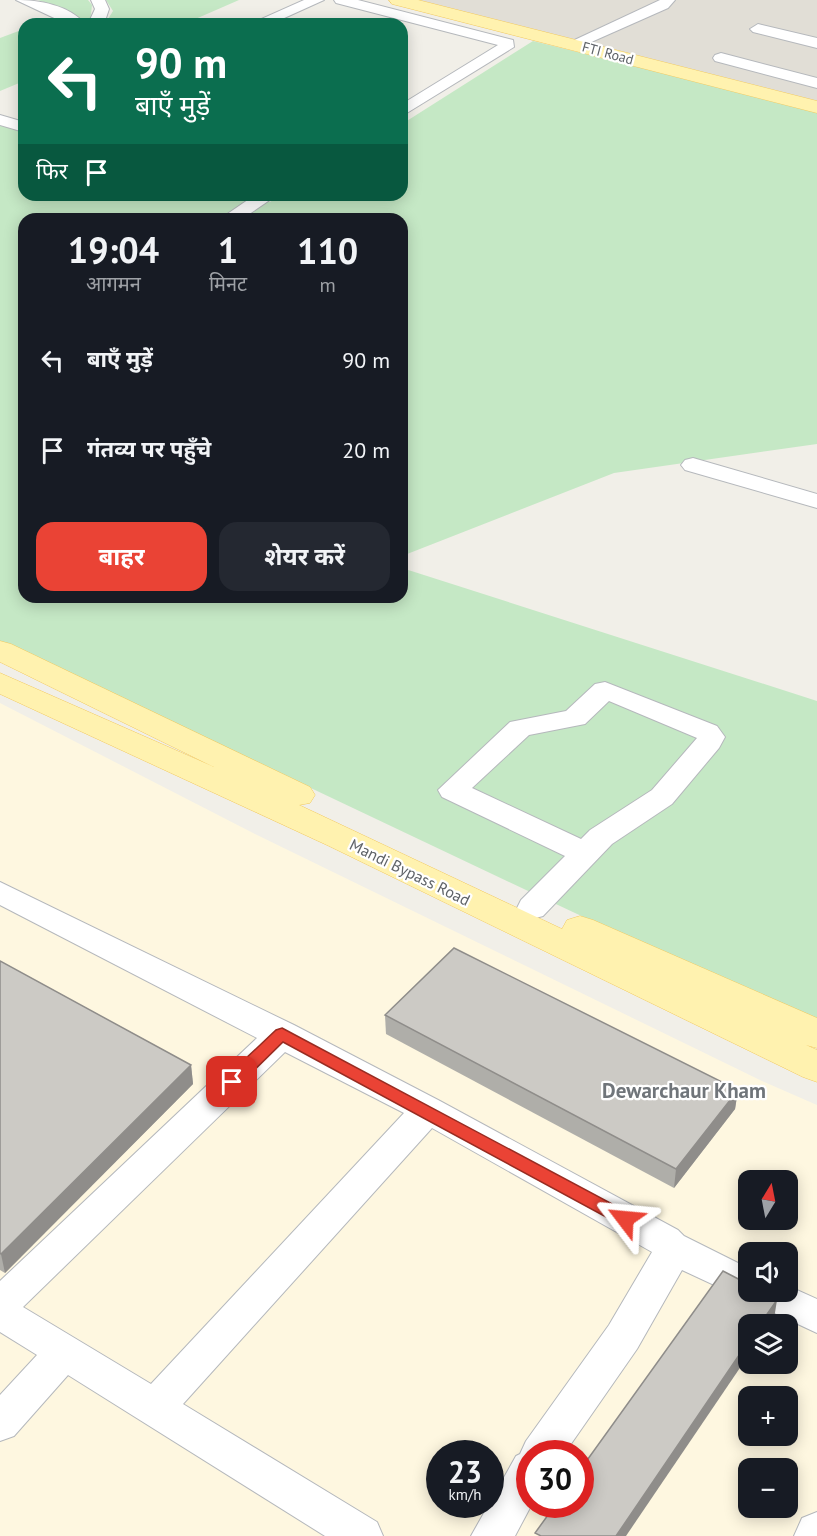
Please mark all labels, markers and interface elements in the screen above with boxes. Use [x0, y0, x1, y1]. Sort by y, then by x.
text: 90 m [135, 35, 227, 90]
street label: FTI Road [580, 38, 636, 68]
icon: left [36, 42, 114, 120]
text: बाएँ मुड़ें [135, 88, 210, 122]
icon: arrive [80, 156, 113, 189]
text: फिर [36, 157, 68, 185]
text: 19:04 [68, 226, 159, 273]
text: 1 [218, 226, 238, 273]
text: 110 [297, 227, 358, 274]
text: आगमन [86, 271, 141, 297]
text: मिनट [209, 271, 247, 297]
text: m [319, 272, 336, 298]
icon: left [36, 344, 69, 377]
text: बाएँ मुड़ें [87, 345, 153, 373]
text: 90 m [342, 346, 390, 374]
icon: arrive [36, 434, 69, 467]
text: गंतव्य पर पहुँचे [87, 435, 211, 463]
text: 20 m [342, 436, 390, 464]
button: बाहर [36, 522, 207, 591]
button: शेयर करें [219, 522, 390, 591]
street label: Mandi Bypass Road [347, 834, 473, 910]
pin [206, 1056, 257, 1107]
icon: arrive [215, 1065, 248, 1098]
district label: Dewarchaur Kham [602, 1077, 766, 1104]
north arrow [738, 1170, 798, 1230]
map controls [738, 1170, 798, 1518]
position arrow [593, 1187, 657, 1251]
button: sound [738, 1242, 798, 1302]
button: layers [738, 1314, 798, 1374]
button: + [738, 1386, 798, 1446]
speed limit sign: 30 [516, 1440, 594, 1518]
text: 23 [448, 1452, 482, 1491]
button: − [738, 1458, 798, 1518]
text: km/h [449, 1485, 481, 1504]

